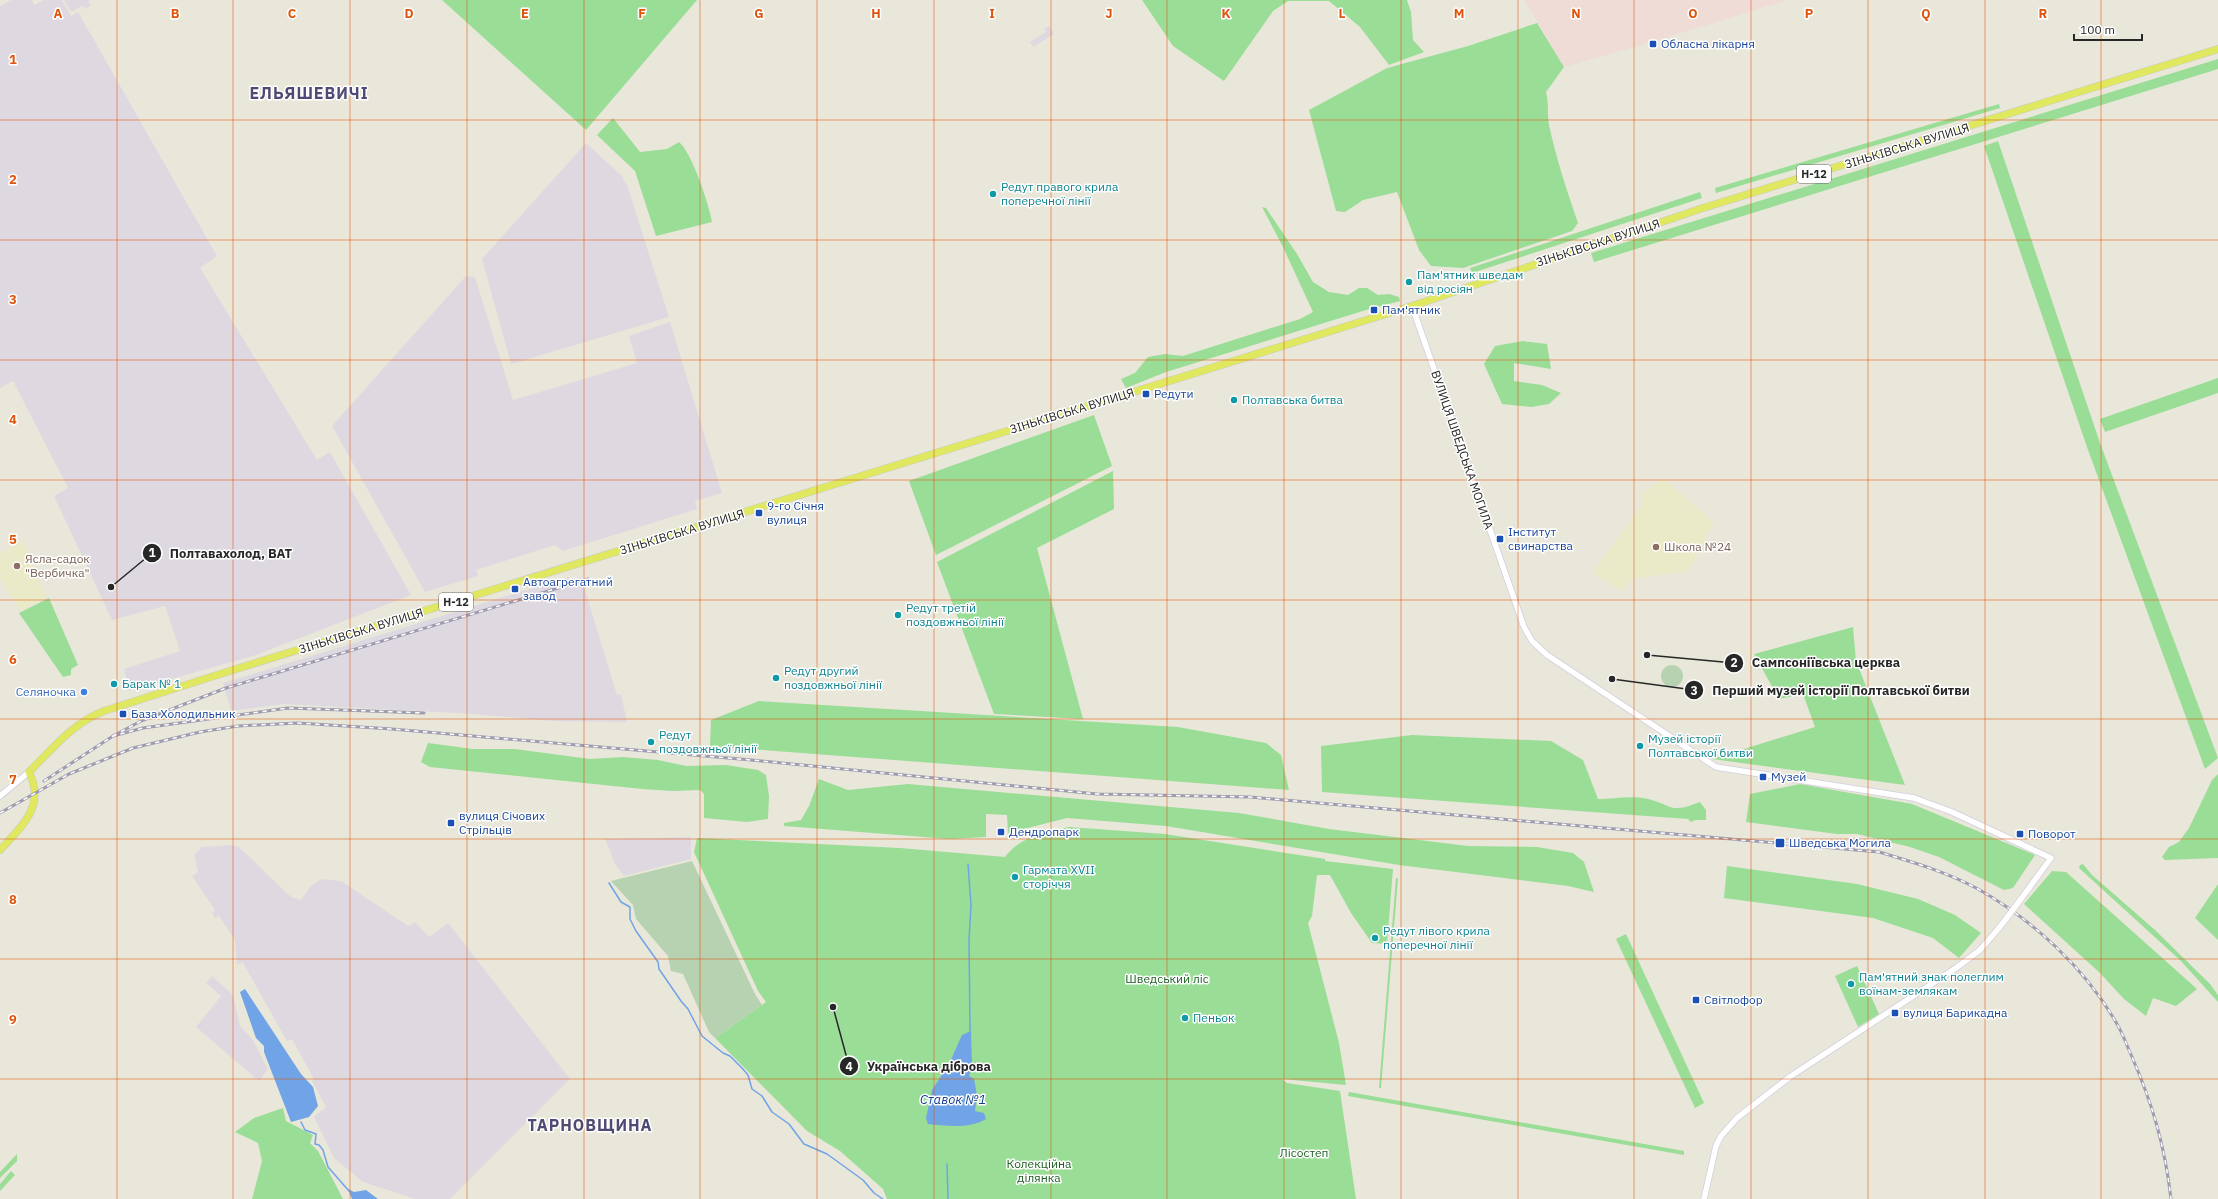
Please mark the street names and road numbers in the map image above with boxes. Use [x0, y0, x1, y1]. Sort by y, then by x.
street label: ЗІНЬКІВСЬКА ВУЛИЦЯ [1843, 119, 1971, 172]
road number: Н-12 [1797, 165, 1831, 183]
street label: ЗІНЬКІВСЬКА ВУЛИЦЯ [1534, 215, 1662, 270]
street label: ВУЛИЦЯ ШВЕДСЬКА МОГИЛА [1428, 368, 1497, 531]
street label: ЗІНЬКІВСЬКА ВУЛИЦЯ [1008, 384, 1136, 437]
street label: ЗІНЬКІВСЬКА ВУЛИЦЯ [618, 505, 746, 558]
road number: Н-12 [439, 593, 473, 611]
street label: ЗІНЬКІВСЬКА ВУЛИЦЯ [297, 604, 425, 657]

